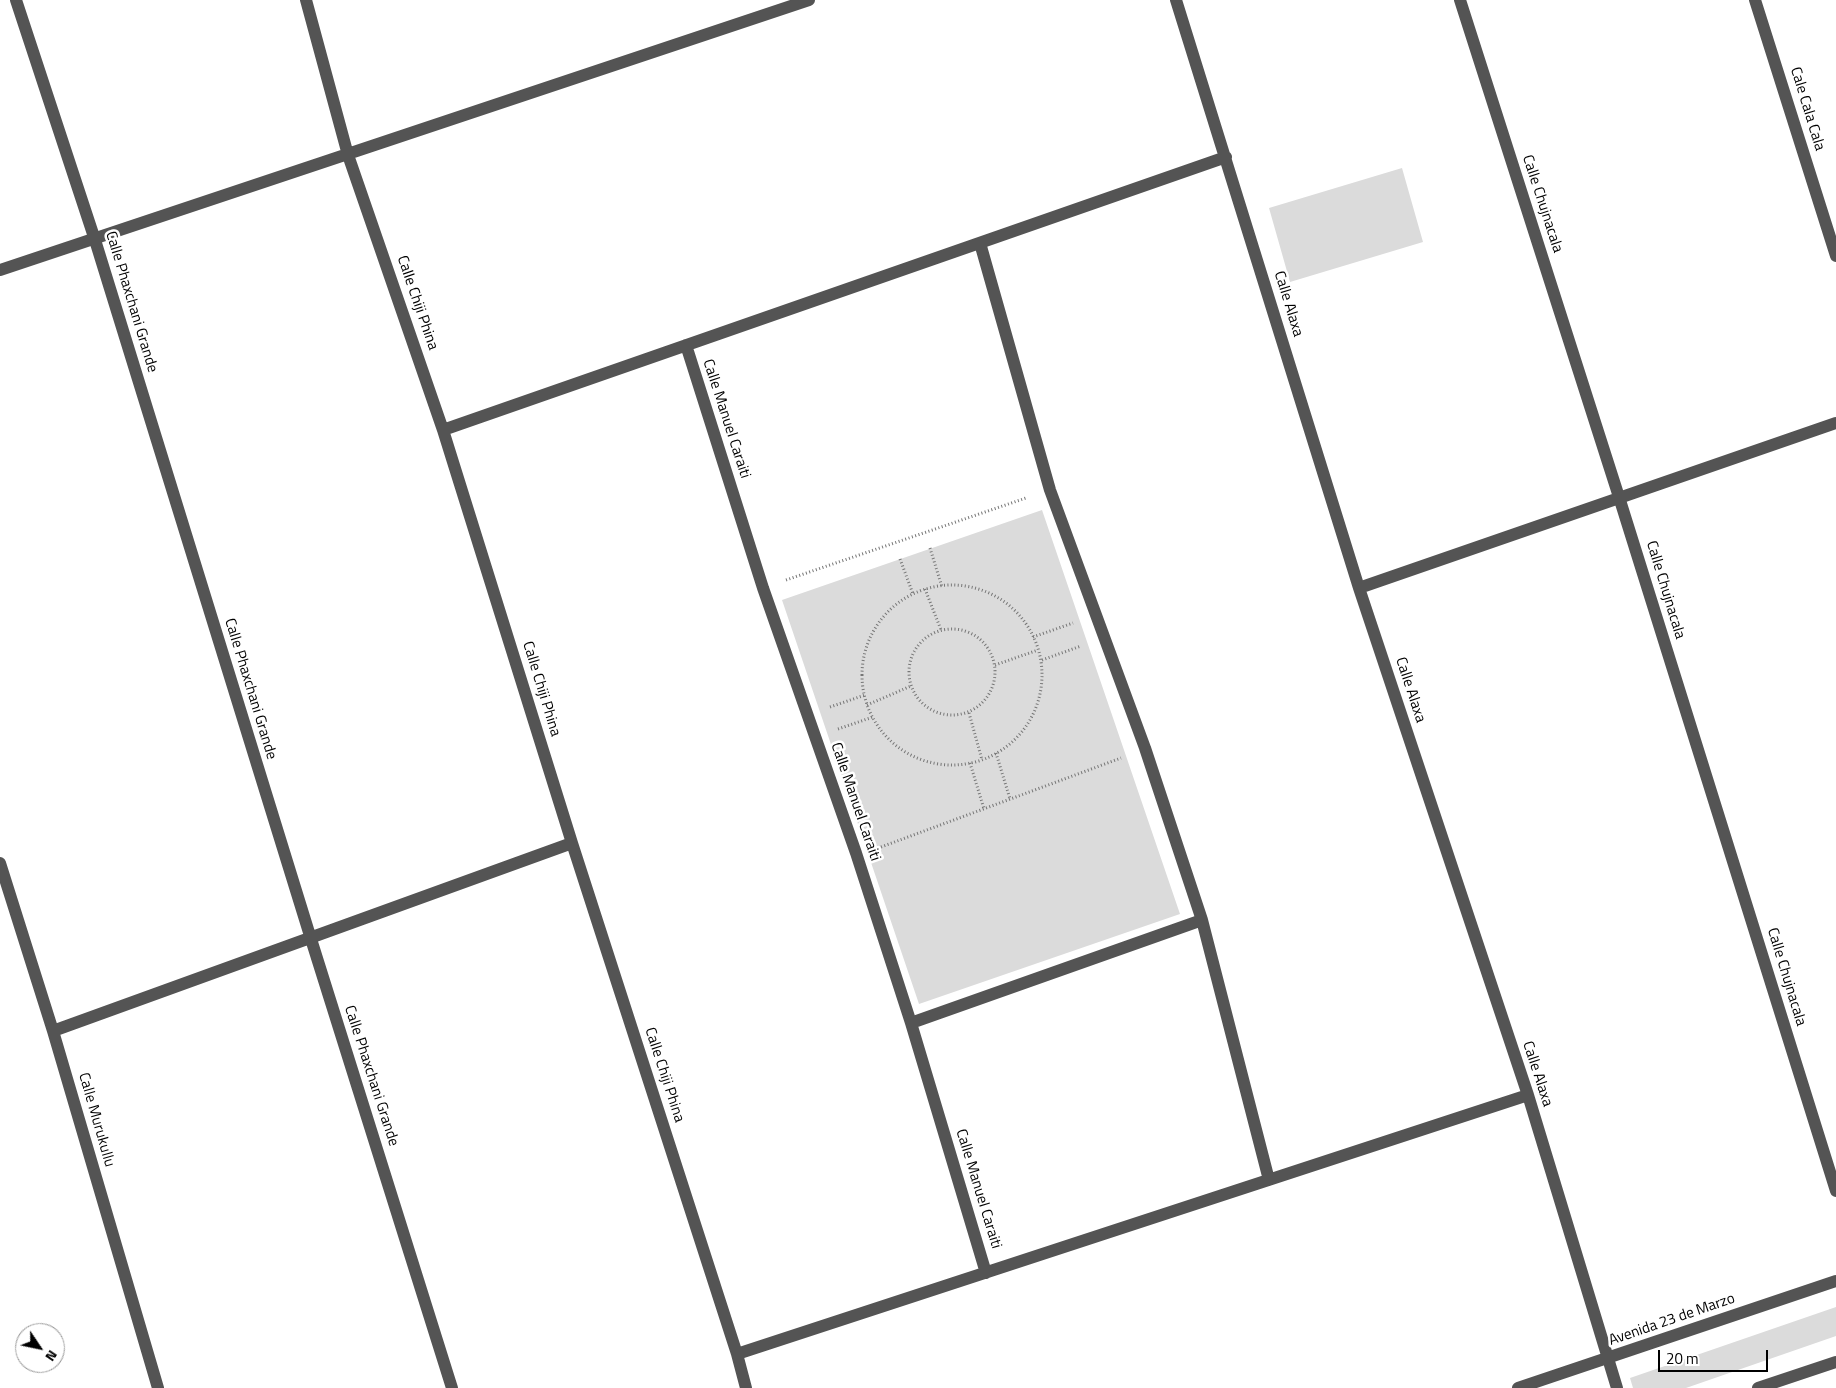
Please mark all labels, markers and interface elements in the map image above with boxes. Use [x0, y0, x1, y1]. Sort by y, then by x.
street label: Cale Cala Cala [1786, 65, 1828, 153]
street label: Calle Chujnacala [1518, 153, 1566, 255]
street label: Calle Phaxchani Grande [101, 229, 161, 375]
street label: Calle Chiji Phina [392, 253, 442, 353]
street label: Calle Alaxa [1270, 269, 1306, 339]
street label: Calle Manuel Caraiti [698, 357, 754, 481]
street label: Calle Chujnacala [1642, 539, 1688, 641]
street label: Calle Phaxchani Grande [220, 616, 280, 762]
street label: Calle Chiji Phina [518, 639, 564, 739]
street label: Calle Alaxa [1391, 655, 1429, 725]
street label: Calle Manuel Caraiti [826, 740, 884, 864]
street label: Calle Chujnacala [1763, 926, 1809, 1028]
street label: Calle Phaxchani Grande [340, 1003, 402, 1149]
street label: Calle Chiji Phina [640, 1025, 688, 1125]
street label: Calle Alaxa [1518, 1039, 1556, 1109]
street label: Calle Murukullu [74, 1071, 118, 1169]
street label: Calle Manuel Caraiti [951, 1127, 1005, 1251]
street label: Avenida 23 de Marzo [1607, 1290, 1737, 1350]
north arrow [15, 1323, 65, 1373]
scale bar [1661, 1340, 1771, 1372]
text: N [41, 1346, 63, 1366]
text: 20 m [1666, 1347, 1699, 1370]

